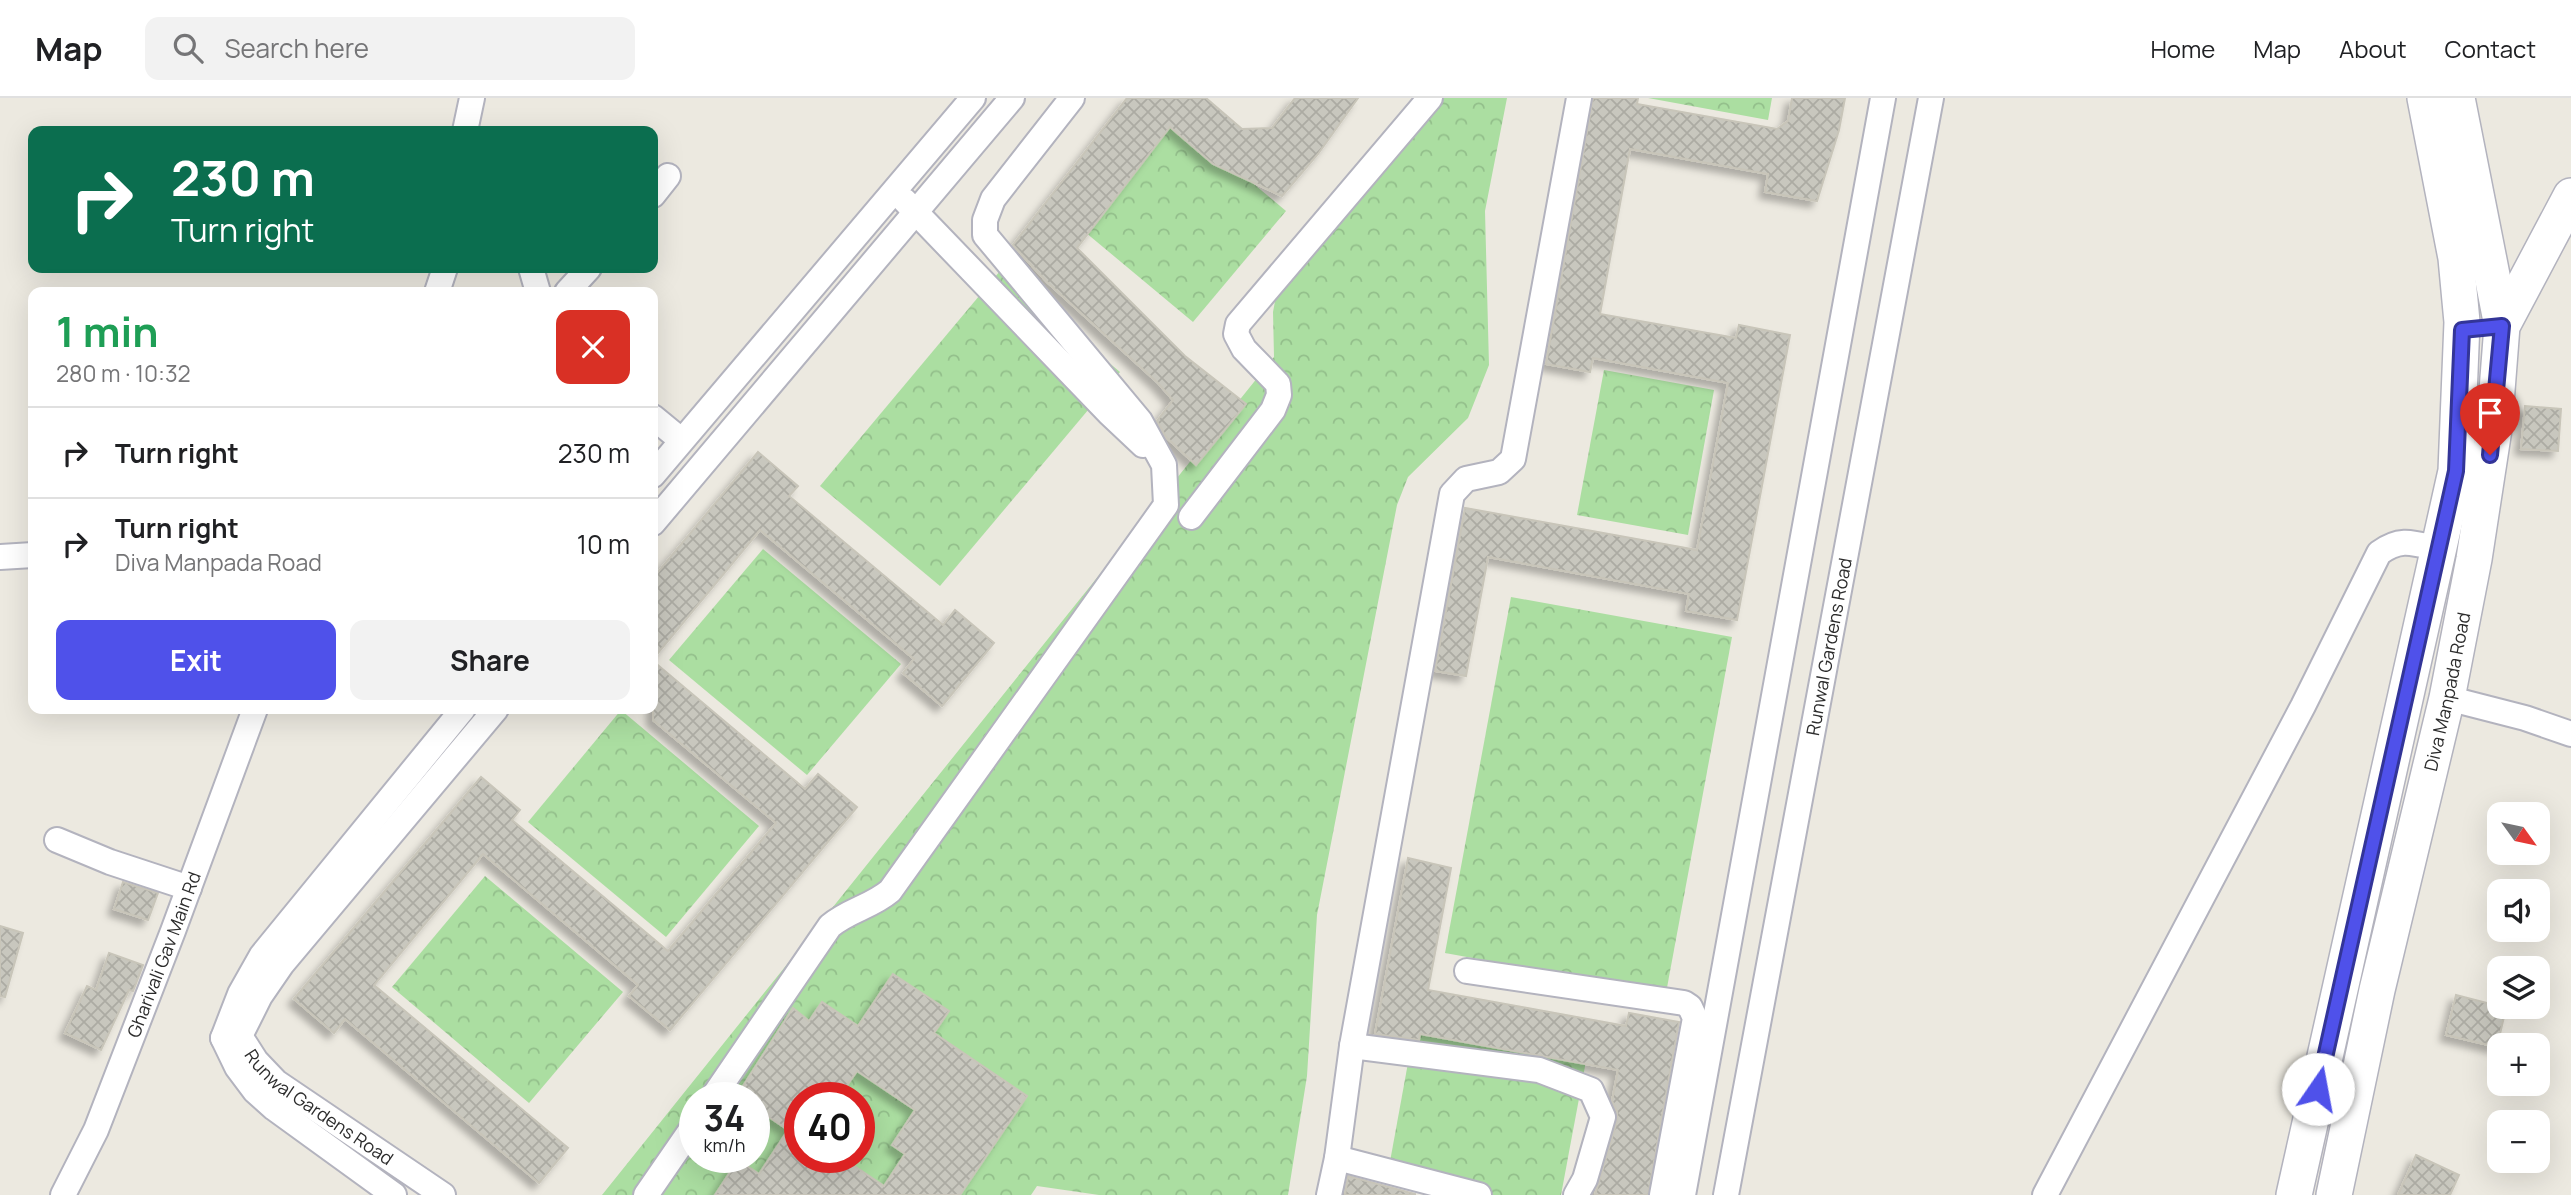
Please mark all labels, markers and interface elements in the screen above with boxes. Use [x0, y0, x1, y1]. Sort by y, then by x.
search box [145, 17, 635, 80]
text: Map [35, 26, 103, 71]
icon: search [169, 29, 207, 67]
text: Search here [225, 30, 369, 66]
text: Home [2150, 32, 2215, 65]
text: Map [2253, 32, 2301, 65]
text: About [2339, 32, 2407, 65]
text: Contact [2445, 32, 2536, 65]
text: 230 m [171, 144, 315, 211]
icon: right [56, 154, 147, 245]
text: Turn right [171, 208, 314, 252]
text: 1 min [56, 302, 159, 360]
button: close [556, 310, 630, 384]
text: 280 m · 10:32 [56, 357, 191, 389]
pin [2460, 383, 2520, 455]
icon: arrive [2471, 394, 2509, 432]
icon: right [56, 434, 94, 472]
text: Turn right [115, 435, 239, 471]
text: 230 m [558, 435, 630, 471]
text: Turn right [115, 510, 239, 546]
icon: right [56, 525, 94, 563]
text: 10 m [577, 526, 630, 562]
text: Diva Manpada Road [115, 546, 322, 578]
street label: Runwal Gardens Road [1800, 556, 1857, 737]
street label: Diva Manpada Road [2418, 610, 2475, 773]
button: Exit [56, 620, 336, 700]
button: Share [350, 620, 630, 700]
north arrow [2487, 802, 2550, 864]
map controls [2487, 802, 2550, 1173]
street label: Gharivali Gav Main Rd [121, 868, 206, 1041]
button: sound [2487, 879, 2550, 942]
button: layers [2487, 956, 2550, 1019]
button: + [2487, 1033, 2550, 1096]
street label: Runwal Gardens Road [240, 1045, 398, 1170]
position arrow [2281, 1052, 2355, 1126]
speed limit sign: 40 [784, 1082, 875, 1173]
text: 34 [704, 1094, 745, 1142]
button: − [2487, 1110, 2550, 1173]
text: km/h [704, 1133, 745, 1157]

